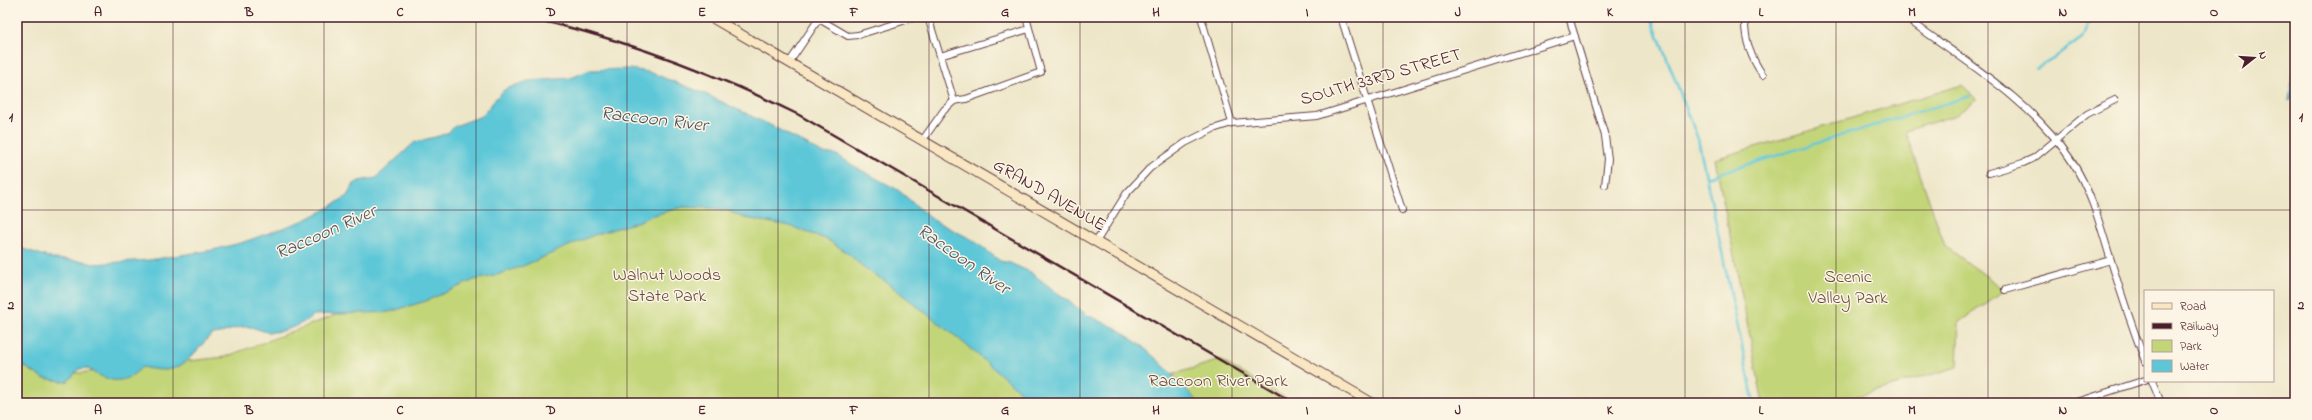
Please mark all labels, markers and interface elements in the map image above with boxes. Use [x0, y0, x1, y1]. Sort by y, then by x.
text: A [94, 3, 102, 22]
text: B [244, 3, 254, 22]
text: C [396, 3, 404, 22]
text: D [545, 3, 556, 22]
text: E [698, 3, 706, 22]
text: F [849, 3, 859, 22]
text: G [1001, 3, 1009, 22]
text: H [1152, 3, 1160, 22]
text: I [1305, 3, 1309, 22]
text: J [1455, 3, 1461, 22]
text: K [1607, 3, 1614, 22]
text: L [1759, 3, 1765, 22]
text: M [1908, 3, 1916, 22]
text: N [2059, 3, 2068, 22]
text: O [2210, 3, 2219, 22]
north arrow [2234, 38, 2274, 78]
street label: SOUTH 33RD STREET [1297, 43, 1465, 113]
text: N [2254, 49, 2271, 61]
water label: Raccoon River [599, 100, 711, 140]
text: 1 [9, 108, 14, 127]
text: 1 [2299, 108, 2304, 127]
street label: GRAND AVENUE [987, 153, 1111, 239]
water label: Raccoon River [271, 198, 383, 267]
water label: Raccoon River [911, 218, 1017, 303]
park label: Walnut Woods State Park [613, 263, 721, 310]
park label: Scenic Valley Park [1807, 265, 1888, 312]
legend [2144, 290, 2274, 382]
text: 2 [7, 296, 15, 315]
text: 2 [2297, 296, 2305, 315]
text: Road [2180, 298, 2206, 316]
text: Railway [2180, 318, 2219, 337]
text: Park [2180, 338, 2202, 356]
text: Water [2180, 358, 2209, 376]
park label: Raccoon River Park [1148, 369, 1288, 395]
text: A [94, 401, 102, 420]
text: B [244, 401, 254, 420]
text: C [396, 401, 404, 420]
text: D [545, 401, 556, 420]
text: E [698, 401, 706, 420]
text: F [849, 401, 859, 420]
text: G [1001, 401, 1009, 420]
text: H [1152, 401, 1160, 420]
text: I [1305, 401, 1309, 420]
text: J [1455, 401, 1461, 420]
text: K [1607, 401, 1614, 420]
text: L [1759, 401, 1765, 420]
text: M [1908, 401, 1916, 420]
text: N [2059, 401, 2068, 420]
text: O [2210, 401, 2219, 420]

